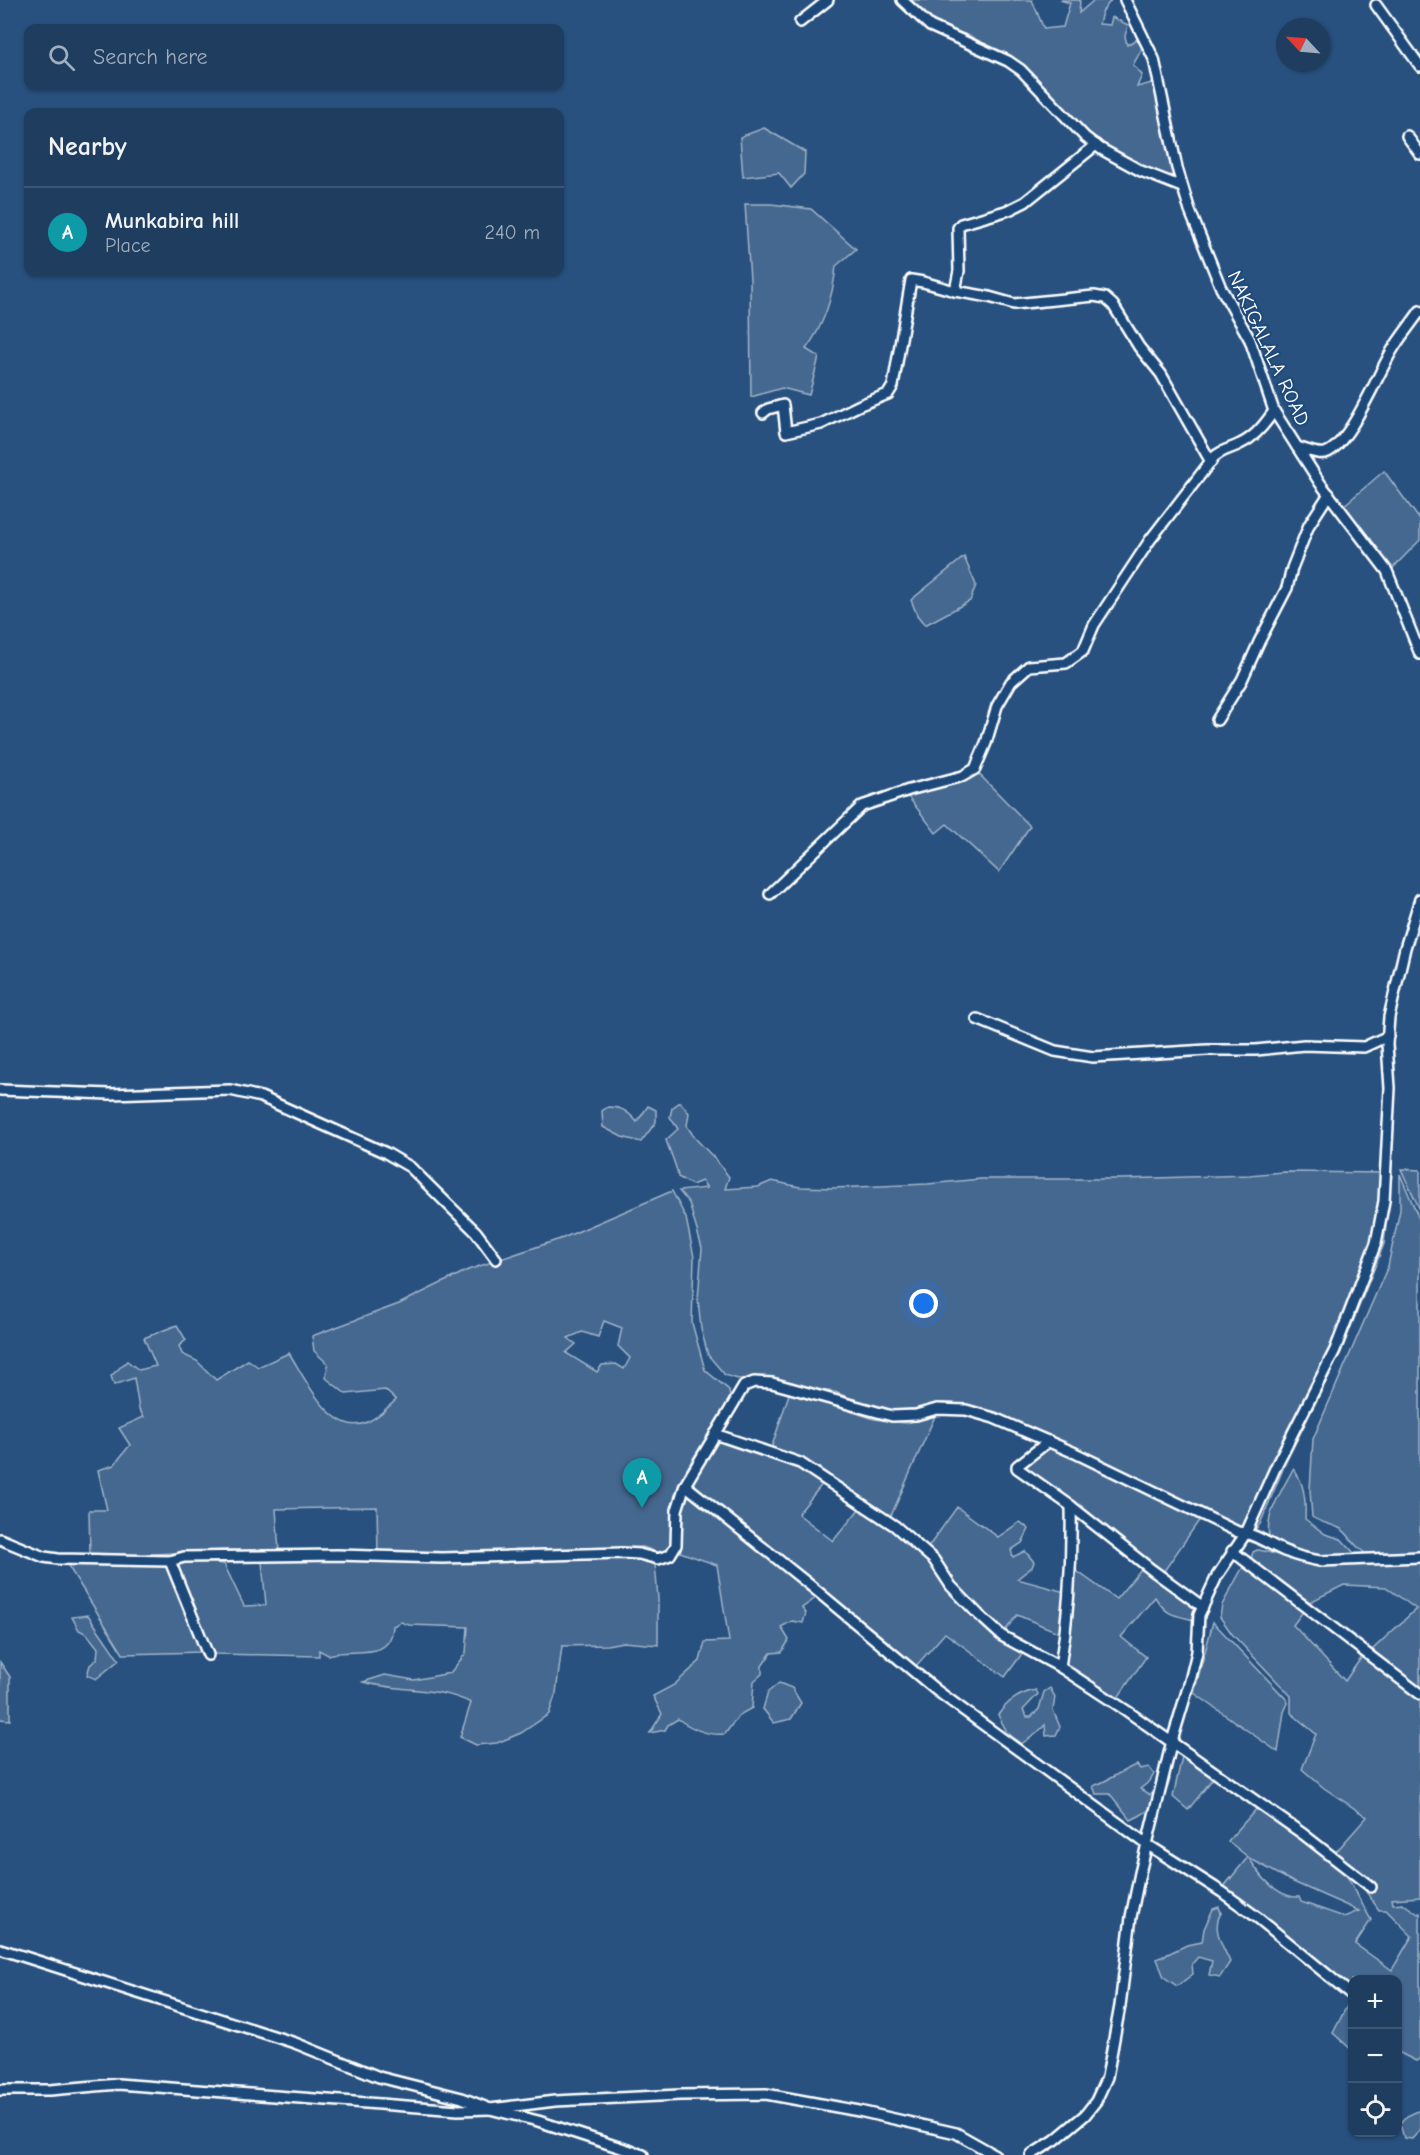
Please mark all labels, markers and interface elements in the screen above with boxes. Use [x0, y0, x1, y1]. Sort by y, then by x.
north arrow [1276, 18, 1330, 72]
search box [24, 24, 564, 90]
icon: search [45, 41, 78, 74]
text: Search here [93, 44, 208, 70]
text: Nearby [48, 132, 127, 162]
text: Munkabira hill [105, 208, 239, 234]
text: A [62, 221, 73, 244]
text: 240 m [485, 221, 540, 244]
text: Place [105, 234, 151, 257]
street label: NAKIGALALA ROAD [1223, 267, 1314, 429]
your location [909, 1289, 938, 1318]
pin: A [622, 1458, 662, 1508]
map controls [1348, 1975, 1402, 2137]
button: + [1348, 1975, 1402, 2029]
button: − [1348, 2029, 1402, 2083]
button: locate [1348, 2083, 1402, 2137]

